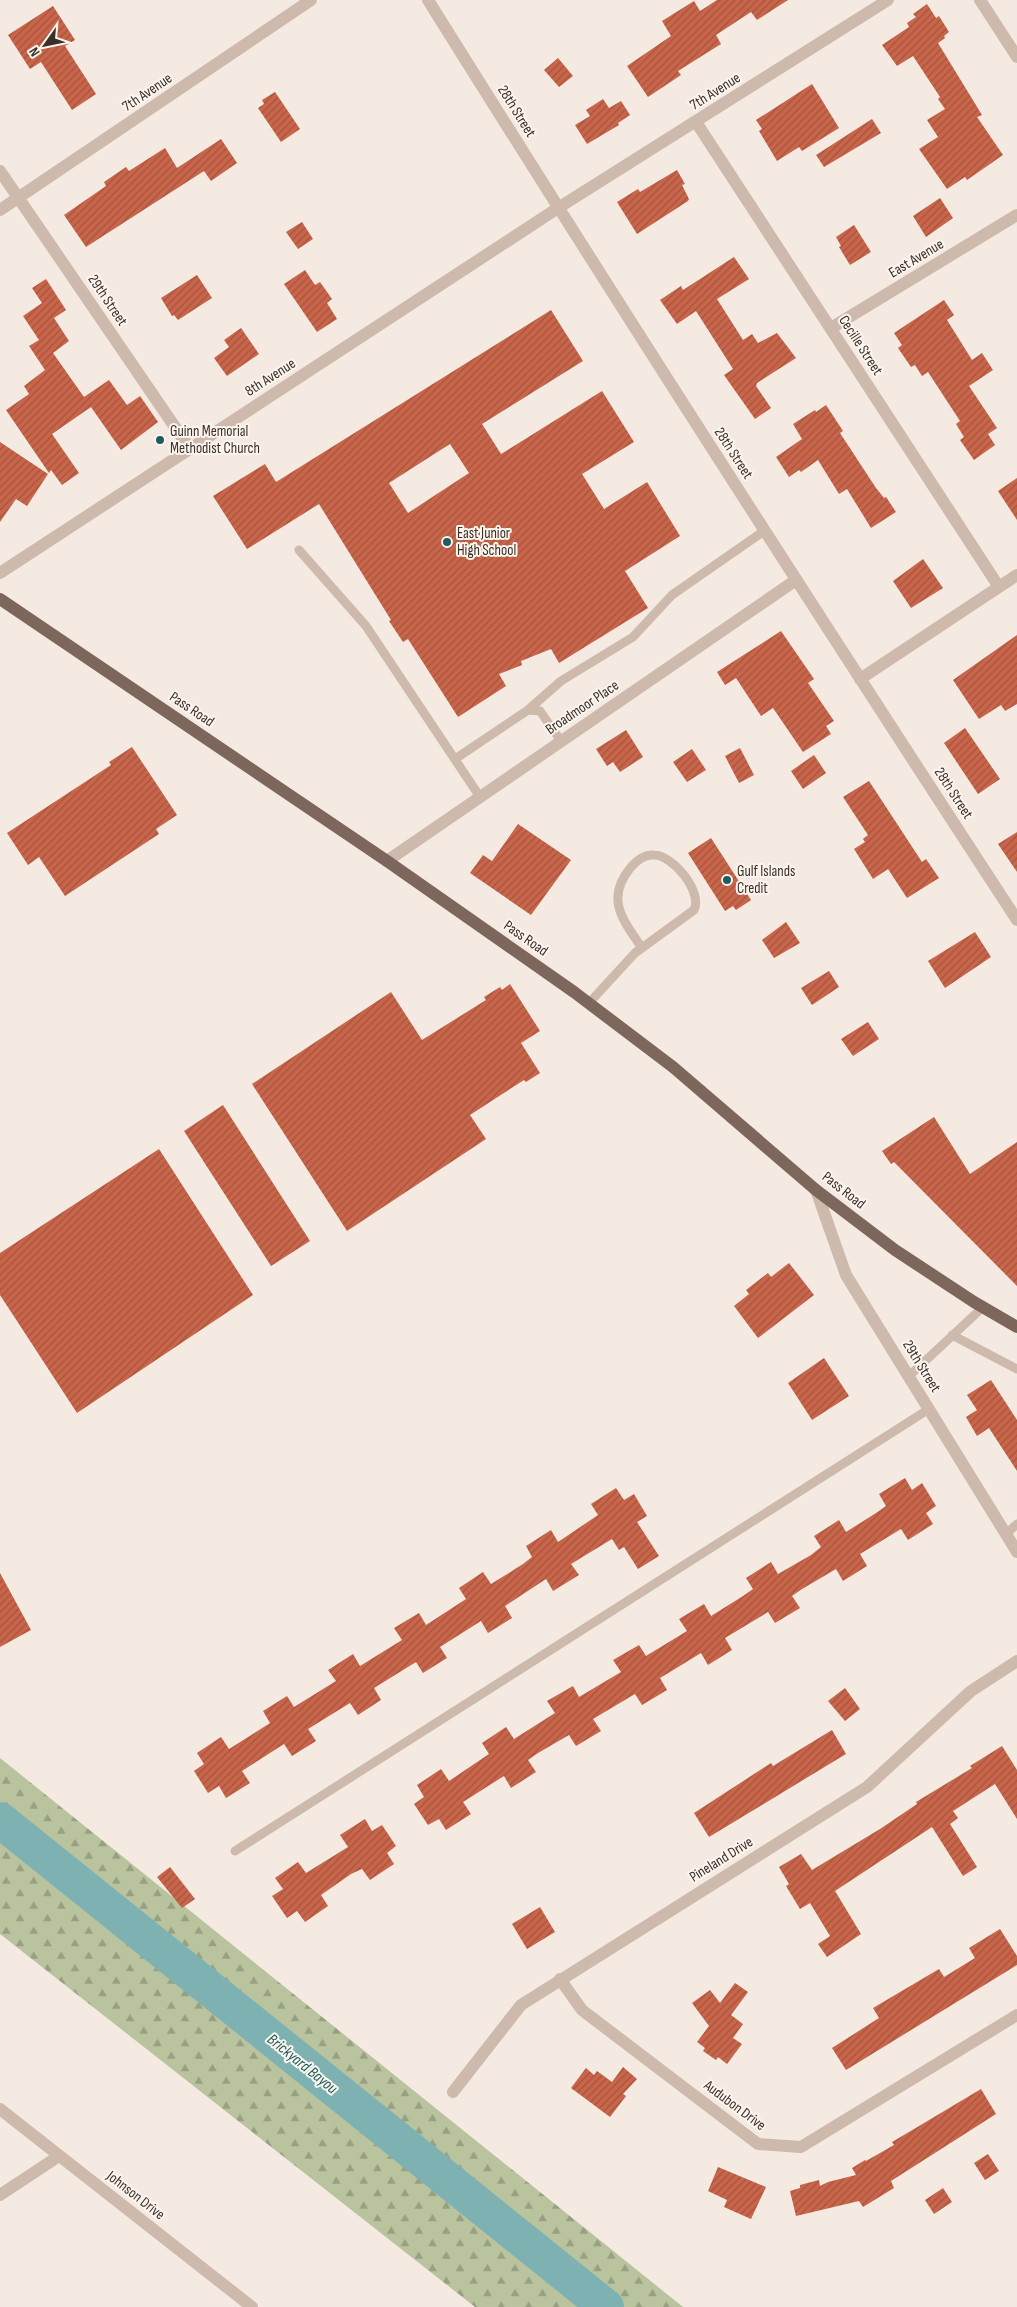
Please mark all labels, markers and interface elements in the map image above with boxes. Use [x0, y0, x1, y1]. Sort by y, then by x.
north arrow [20, 20, 70, 70]
text: N [25, 44, 44, 60]
street label: 7th Avenue [686, 68, 744, 114]
street label: 7th Avenue [119, 69, 176, 116]
street label: 28th Street [493, 82, 540, 141]
street label: East Avenue [885, 235, 947, 282]
street label: 29th Street [84, 271, 132, 330]
street label: Cecille Street [834, 312, 887, 379]
street label: 8th Avenue [241, 354, 299, 401]
place label: Guinn Memorial Methodist Church [170, 422, 260, 458]
street label: 28th Street [710, 424, 758, 483]
marker: Guinn Memorial Methodist Church [154, 434, 166, 446]
place label: East Junior High School [457, 524, 516, 560]
marker: East Junior High School [441, 536, 453, 548]
street label: Broadmoor Place [542, 676, 623, 739]
street label: Pass Road [166, 688, 218, 731]
street label: 28th Street [930, 764, 978, 823]
place label: Gulf Islands Credit [737, 862, 795, 898]
marker: Gulf Islands Credit [721, 874, 733, 886]
street label: Pass Road [500, 916, 552, 960]
street label: Pass Road [818, 1168, 869, 1213]
street label: 29th Street [898, 1337, 945, 1396]
street label: Pineland Drive [686, 1832, 757, 1886]
water label: Brickyard Bayou [263, 2030, 341, 2098]
street label: Audubon Drive [699, 2075, 769, 2135]
street label: Johnson Drive [102, 2166, 169, 2224]

